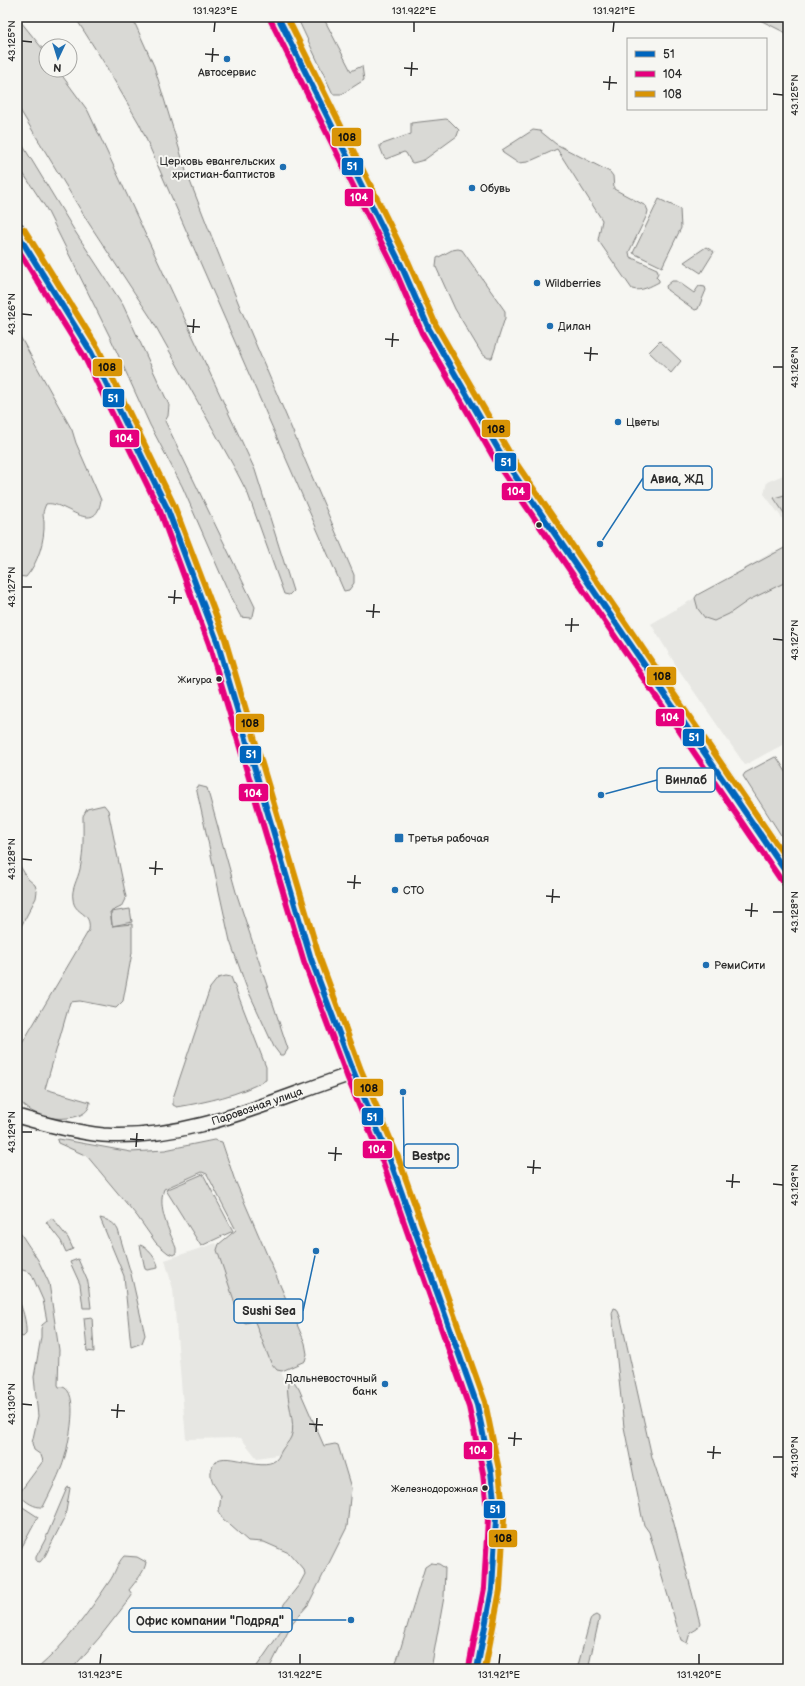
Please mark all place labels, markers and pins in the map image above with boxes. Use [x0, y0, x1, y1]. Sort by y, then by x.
marker: Автосервис [222, 54, 232, 64]
place label: Автосервис [197, 66, 257, 79]
place label: Церковь евангельских христиан-баптистов [160, 155, 275, 181]
marker: Церковь евангельских христиан-баптистов [278, 162, 288, 172]
place label: Обувь [480, 182, 511, 195]
marker: Обувь [467, 183, 477, 193]
place label: Wildberries [545, 277, 602, 290]
marker: Wildberries [532, 278, 542, 288]
place label: Дилан [558, 320, 591, 333]
marker: Дилан [545, 321, 555, 331]
place label: Цветы [626, 416, 659, 429]
marker: Цветы [613, 417, 623, 427]
callout: Авиа, ЖД [643, 466, 712, 490]
unlabelled marker [534, 520, 544, 530]
place label: Жигура [178, 674, 212, 686]
marker: Жигура [214, 674, 224, 684]
callout: Винлаб [657, 768, 715, 792]
marker: Третья рабочая [393, 832, 405, 844]
place label: Третья рабочая [408, 832, 489, 845]
place label: СТО [403, 884, 424, 897]
marker: СТО [390, 885, 400, 895]
place label: РемиСити [714, 959, 765, 972]
marker: РемиСити [701, 960, 711, 970]
callout: Bestpc [404, 1144, 458, 1168]
callout: Sushi Sea [234, 1299, 303, 1323]
place label: Дальневосточный банк [285, 1372, 377, 1398]
marker: Дальневосточный банк [380, 1379, 390, 1389]
place label: Железнодорожная [391, 1483, 478, 1495]
marker: Железнодорожная [480, 1483, 490, 1493]
callout: Офис компании "Подряд" [129, 1608, 292, 1632]

